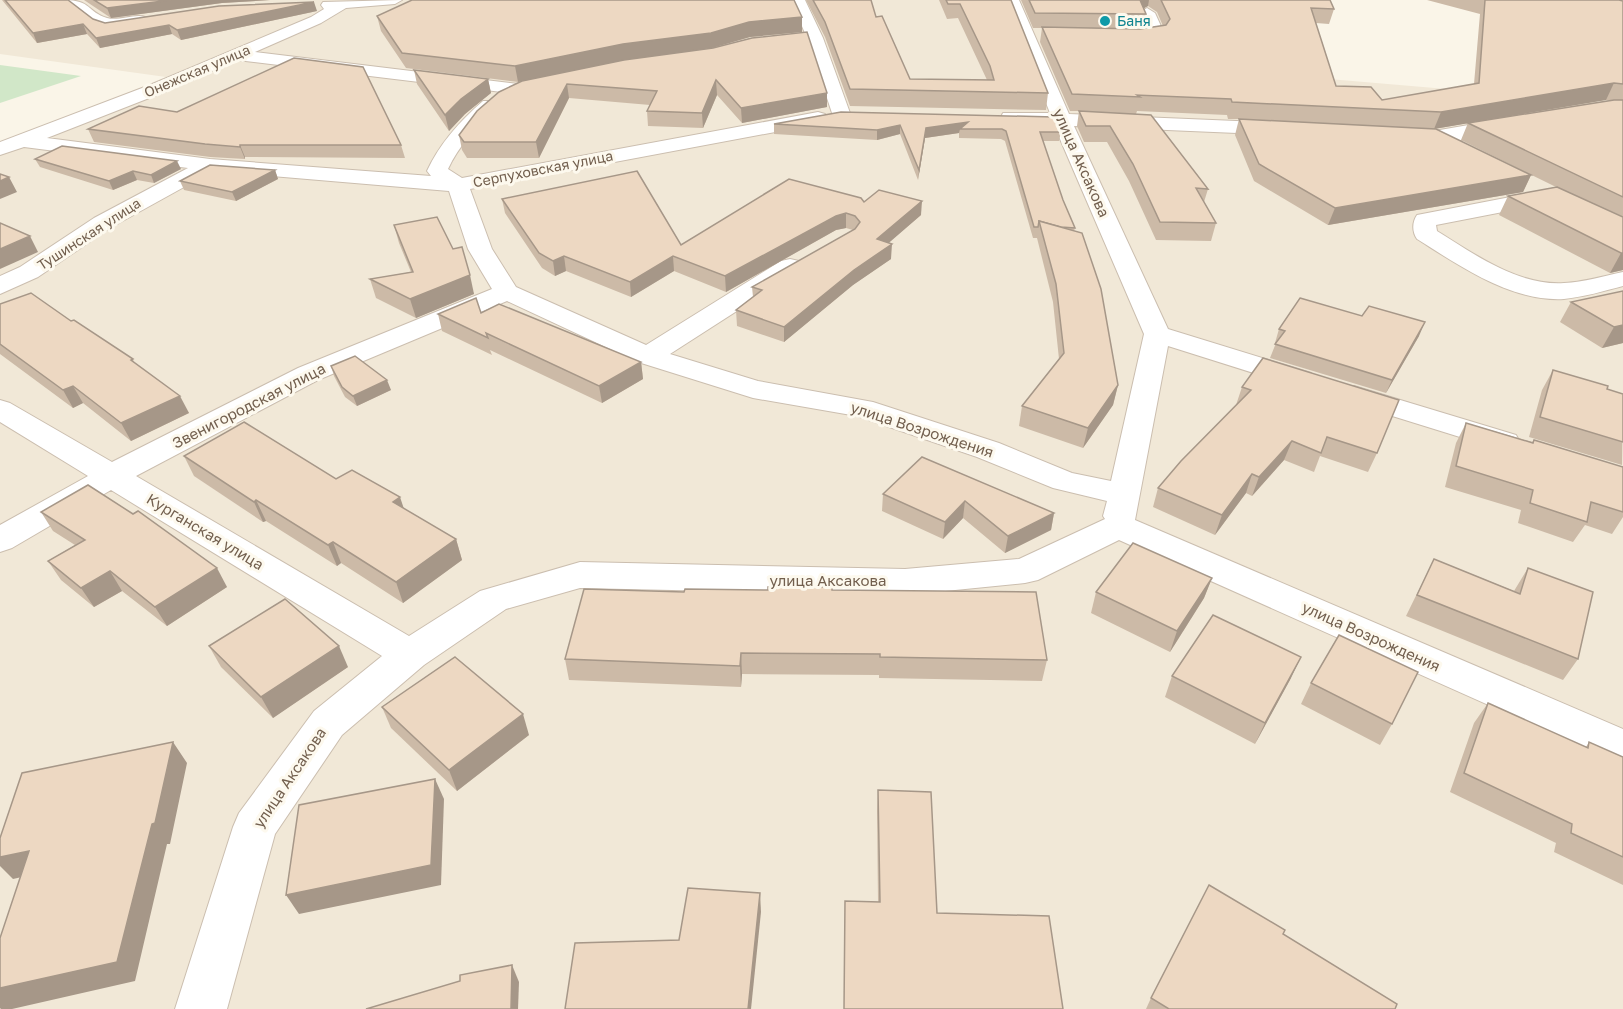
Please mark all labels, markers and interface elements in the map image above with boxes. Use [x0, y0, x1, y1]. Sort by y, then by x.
place label: Баня [1117, 12, 1151, 29]
marker: Баня [1098, 14, 1112, 28]
street label: Онежская улица [141, 41, 252, 101]
street label: улица Аксакова [1050, 105, 1114, 220]
street label: Серпуховская улица [471, 147, 614, 190]
street label: Тушинская улица [34, 194, 144, 273]
street label: Звенигородская улица [169, 359, 328, 452]
street label: улица Возрождения [849, 397, 996, 461]
street label: Курганская улица [144, 489, 267, 573]
street label: улица Аксакова [769, 571, 887, 589]
street label: улица Возрождения [1300, 597, 1443, 675]
street label: улица Аксакова [249, 724, 329, 831]

